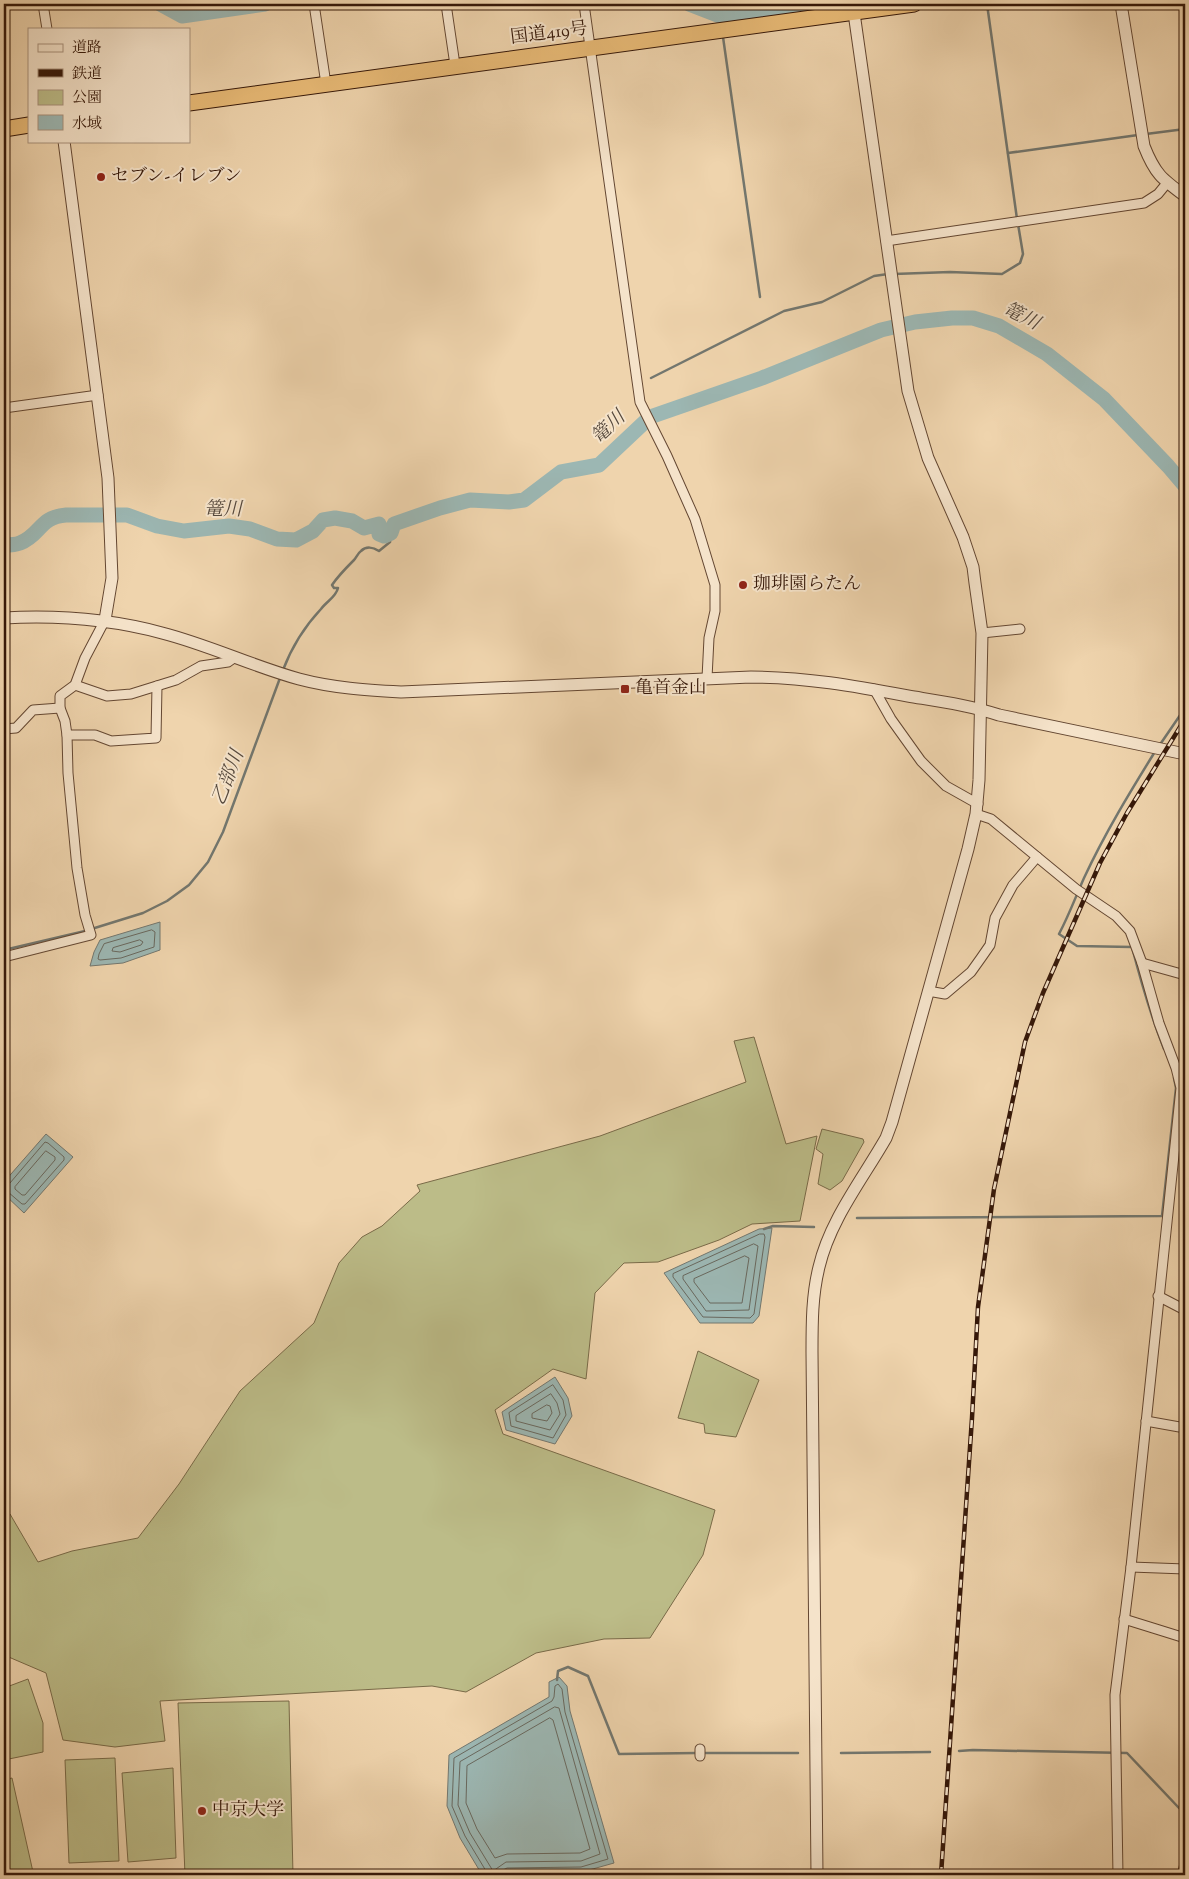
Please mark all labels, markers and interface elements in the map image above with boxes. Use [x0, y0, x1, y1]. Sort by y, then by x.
street label: 国道419号 [509, 16, 589, 52]
legend [28, 28, 190, 142]
text: 道路 [72, 38, 102, 59]
text: 鉄道 [72, 64, 102, 85]
text: 公園 [72, 88, 102, 109]
text: 水域 [72, 114, 102, 135]
place label: セブン-イレブン [111, 164, 242, 190]
marker: セブン-イレブン [95, 171, 107, 183]
water label: 篭川 [998, 296, 1046, 339]
water label: 篭川 [586, 404, 634, 451]
water label: 篭川 [204, 497, 244, 524]
place label: 珈琲園らたん [753, 572, 861, 598]
marker: 珈琲園らたん [737, 579, 749, 591]
place label: 亀首金山 [635, 676, 707, 702]
marker: 亀首金山 [619, 683, 631, 695]
water label: 乙部川 [206, 745, 253, 809]
place label: 中京大学 [212, 1798, 284, 1824]
marker: 中京大学 [196, 1805, 208, 1817]

